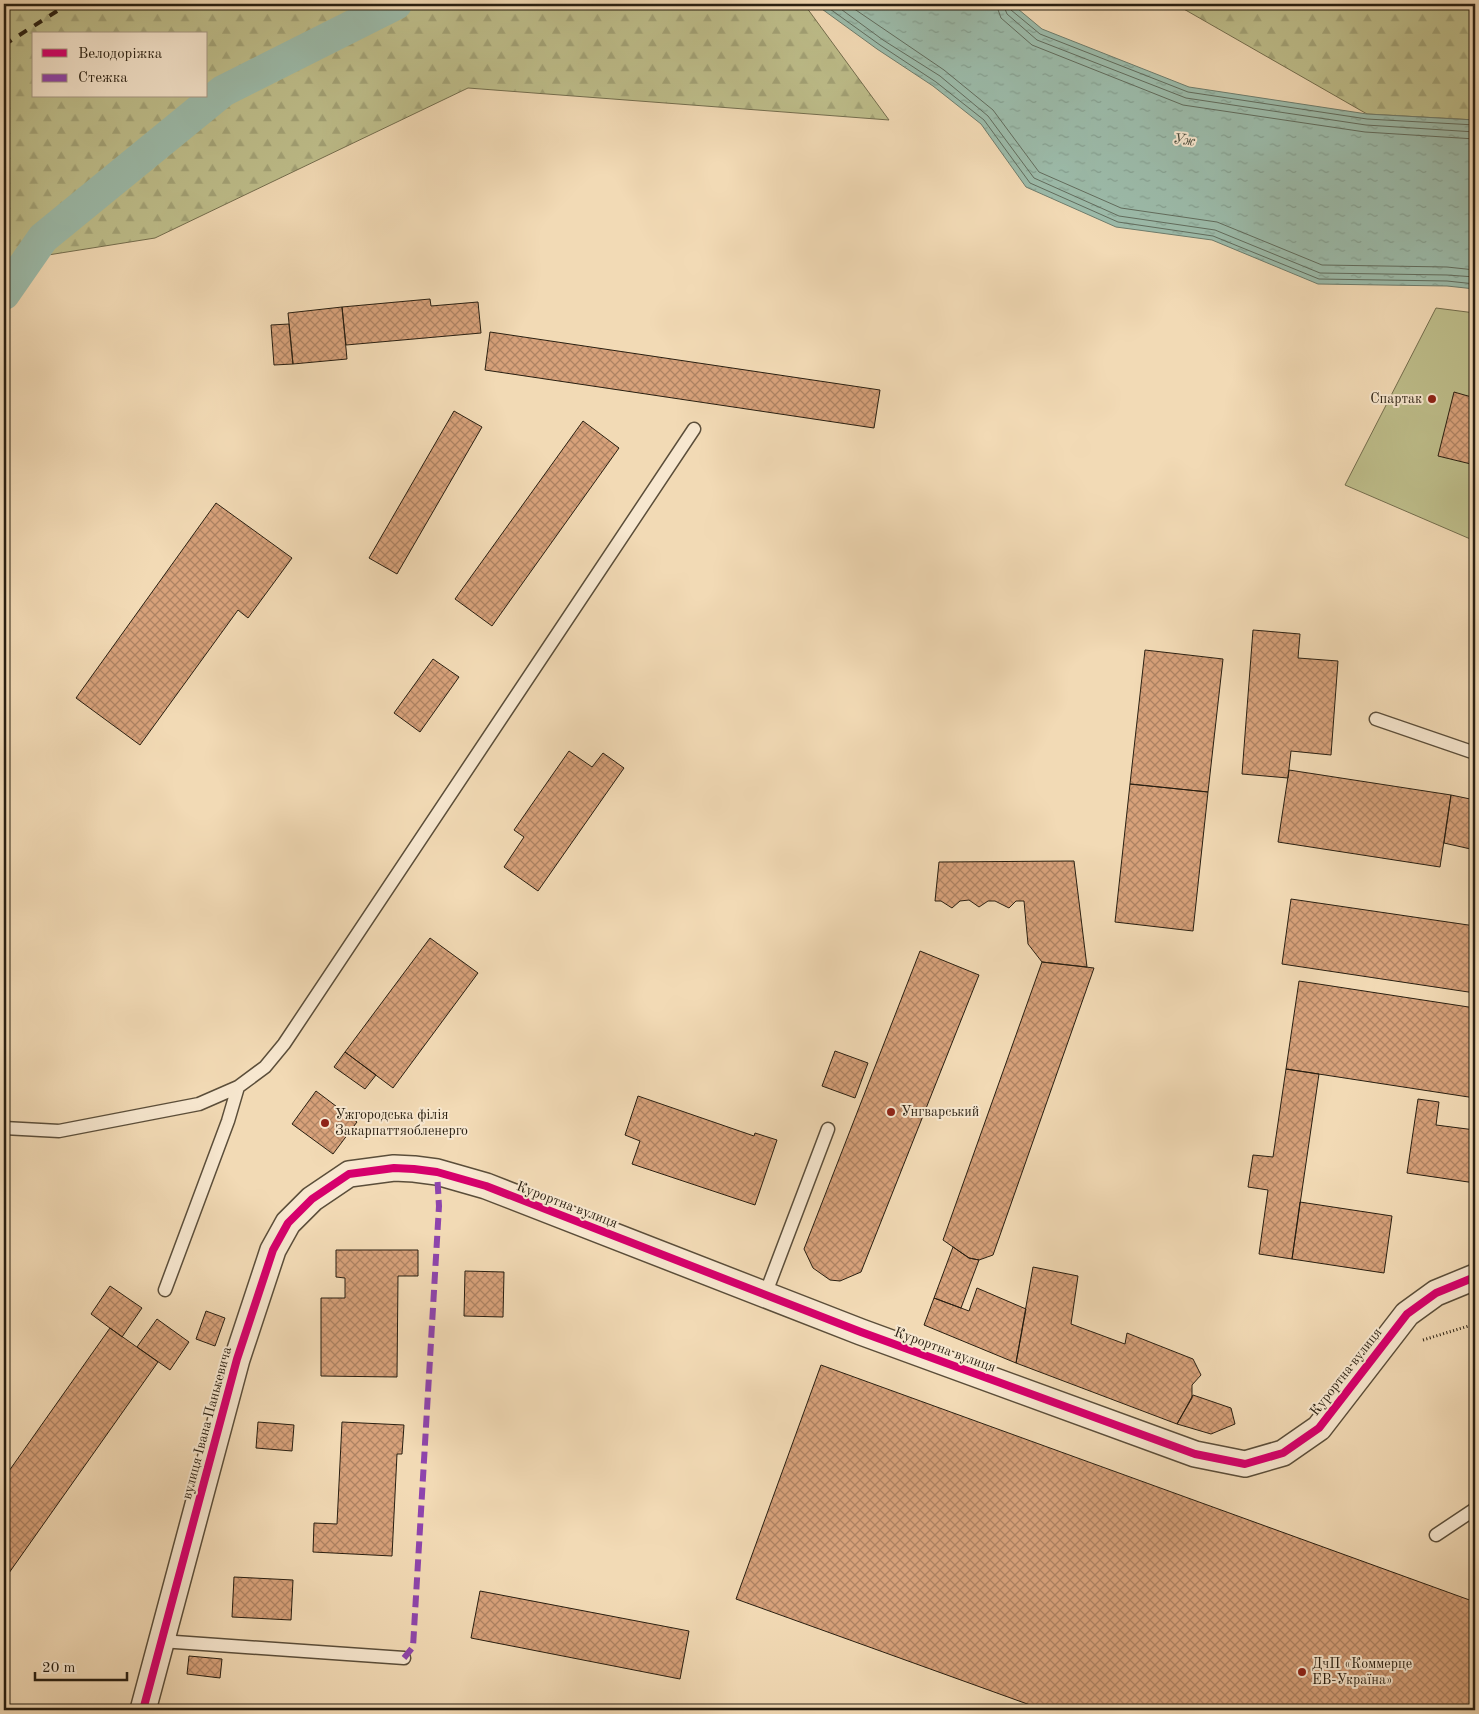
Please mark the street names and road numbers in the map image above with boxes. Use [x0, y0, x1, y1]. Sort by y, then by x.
street label: Курортна вулиця [515, 1179, 619, 1231]
street label: Курортна вулиця [892, 1325, 998, 1375]
street label: Курортна вулиця [1308, 1326, 1384, 1418]
street label: вулиця Івана Панькевича [180, 1345, 234, 1501]

